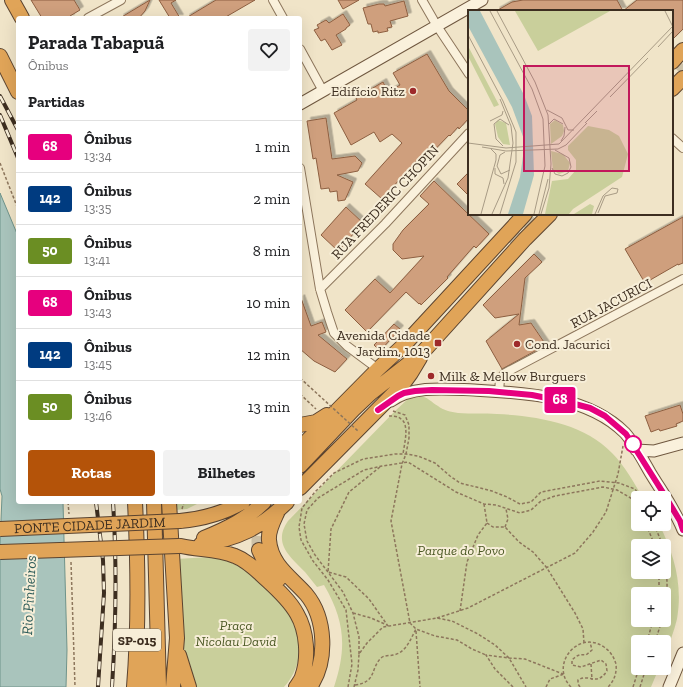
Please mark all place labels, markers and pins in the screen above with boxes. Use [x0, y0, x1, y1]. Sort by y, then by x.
place label: Edifício Ritz [331, 83, 405, 100]
marker: Edifício Ritz [408, 86, 418, 96]
place label: Avenida Cidade Jardim, 1013 [337, 327, 430, 360]
place label: Cond. Jacurici [525, 336, 610, 353]
marker: Avenida Cidade Jardim, 1013 [433, 338, 443, 348]
marker: Cond. Jacurici [512, 339, 522, 349]
place label: Milk & Mellow Burguers [439, 368, 586, 385]
marker: Milk & Mellow Burguers [426, 371, 436, 381]
unlabelled marker [624, 435, 642, 453]

